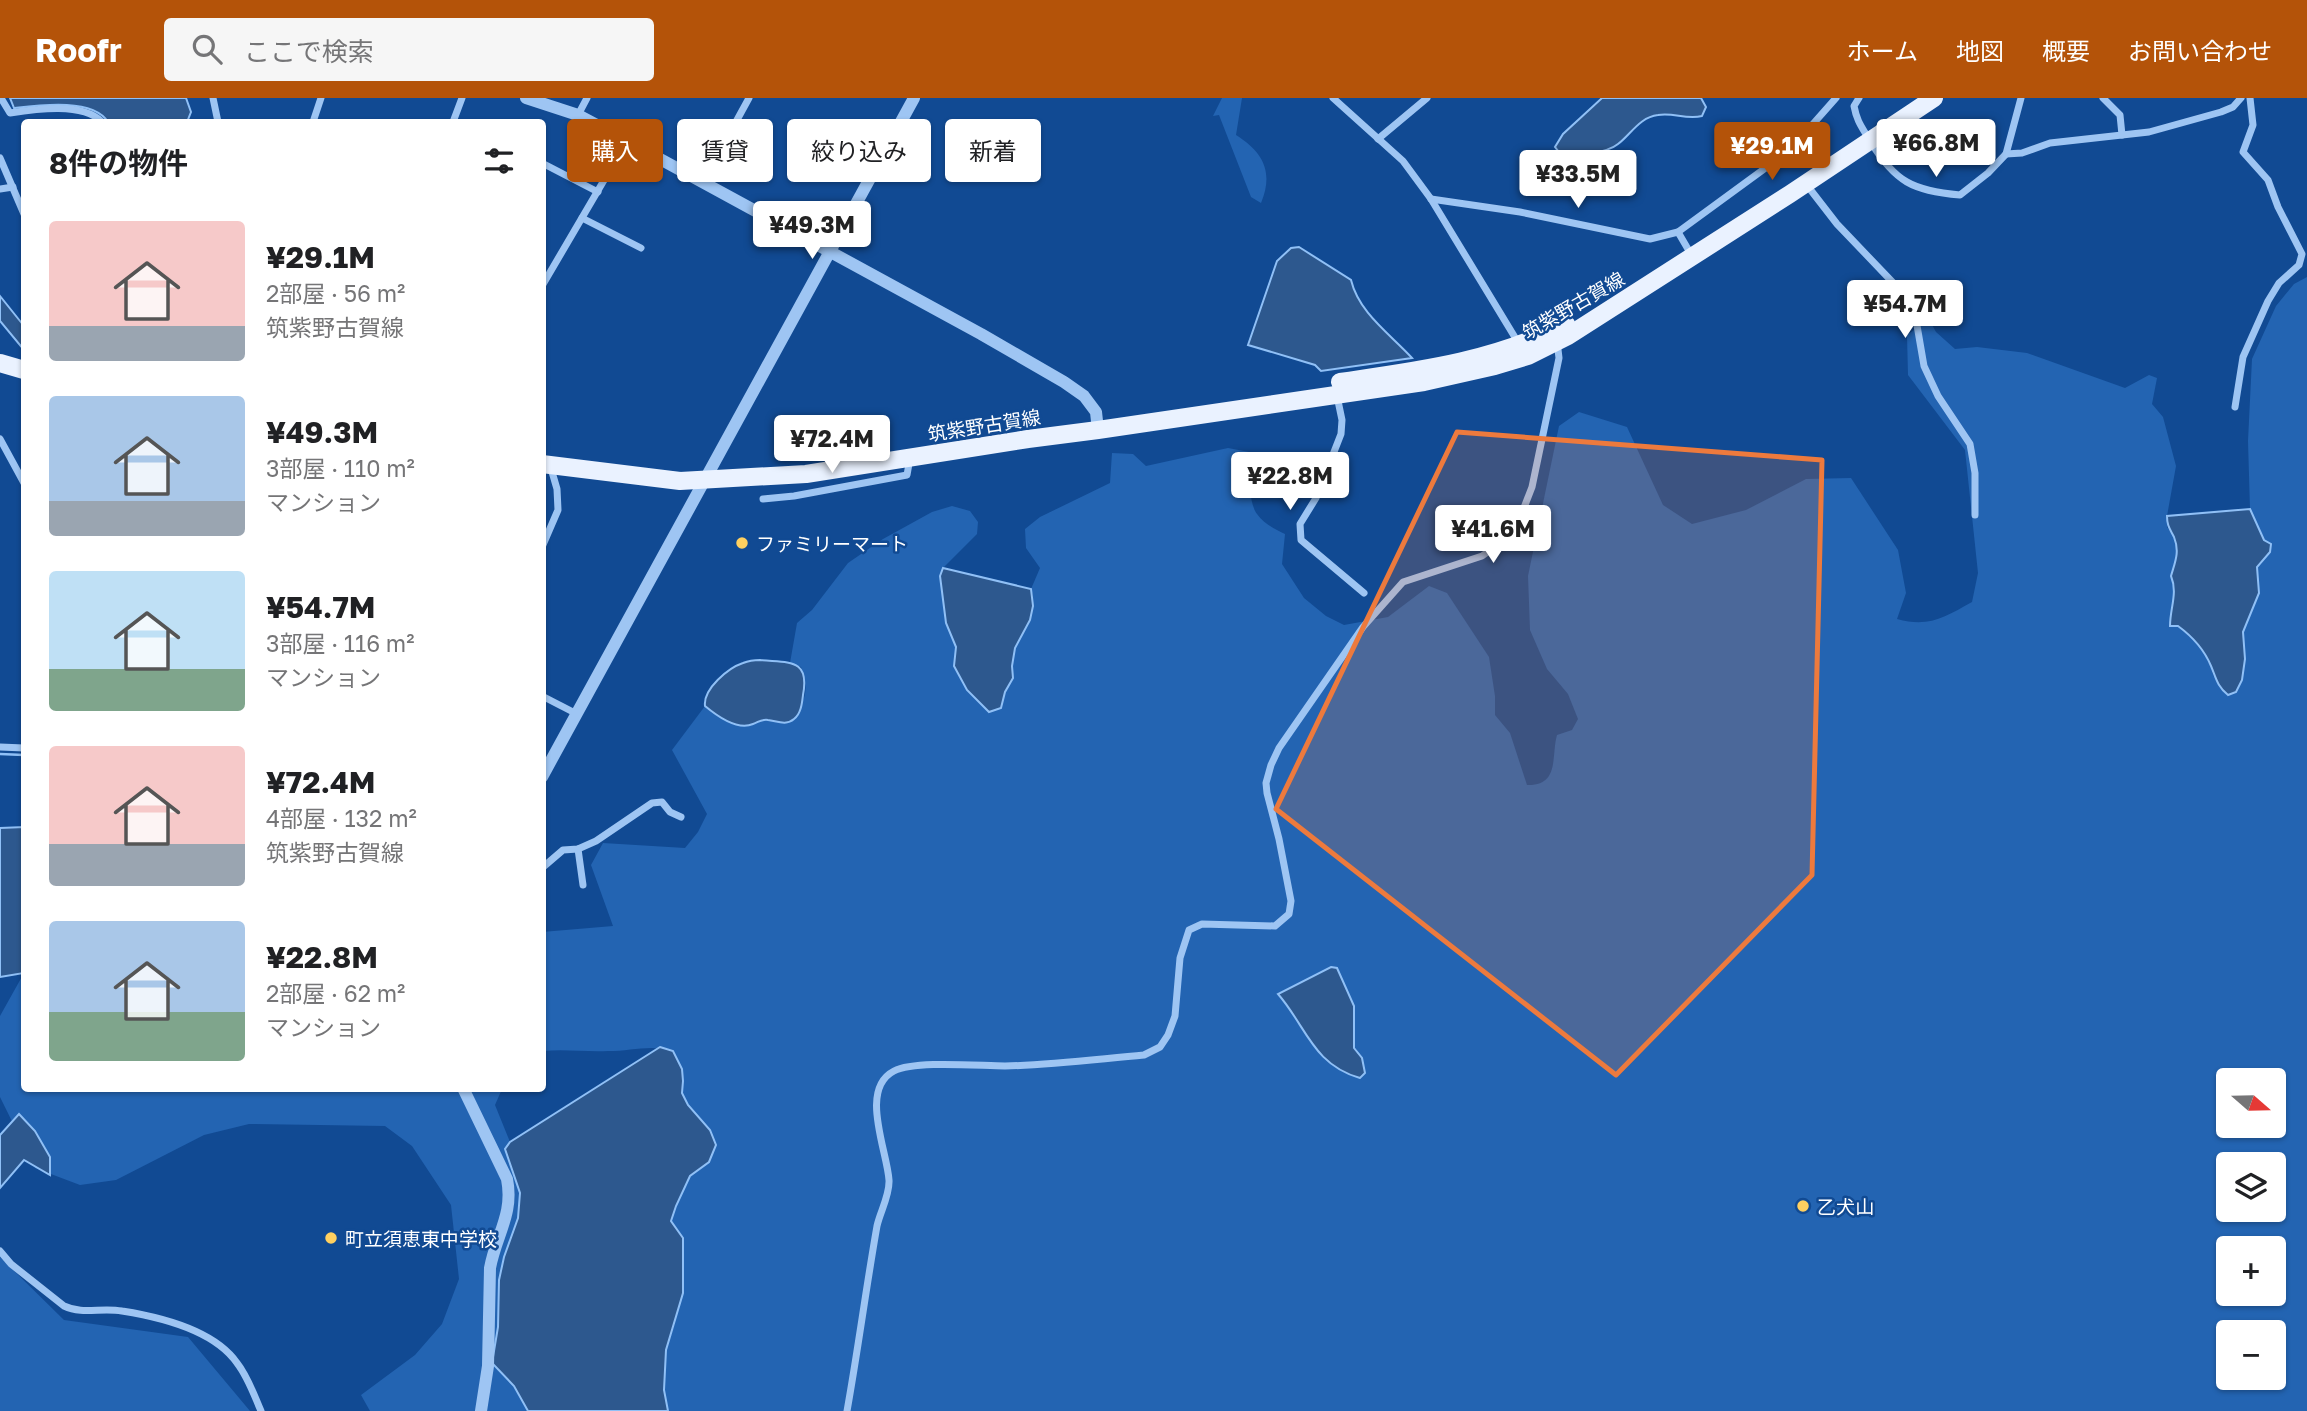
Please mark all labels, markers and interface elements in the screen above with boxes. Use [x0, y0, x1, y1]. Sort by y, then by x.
search box [164, 18, 654, 81]
text: Roofr [35, 30, 122, 69]
icon: search [188, 30, 226, 68]
text: ここで検索 [244, 36, 374, 67]
text: ホーム [1847, 36, 1918, 65]
text: 地図 [1956, 36, 2004, 65]
text: 概要 [2042, 36, 2090, 65]
text: お問い合わせ [2128, 36, 2272, 65]
chip: 購入 [567, 119, 663, 182]
chip: 賃貸 [677, 119, 773, 182]
chip: 絞り込み [787, 119, 931, 182]
chip: 新着 [945, 119, 1041, 182]
pin: ¥66.8M [1879, 120, 1993, 179]
pin: ¥29.1M [1715, 122, 1829, 182]
text: ¥66.8M [1893, 128, 1979, 156]
text: ¥29.1M [1730, 131, 1814, 159]
icon: filters [480, 142, 518, 180]
text: 8件の物件 [49, 145, 188, 181]
pin: ¥33.5M [1521, 150, 1635, 210]
text: ¥33.5M [1535, 159, 1621, 187]
pin: ¥49.3M [755, 202, 869, 261]
text: ¥49.3M [769, 210, 855, 238]
text: ¥29.1M [266, 239, 375, 275]
icon: home [105, 249, 189, 333]
street label: 筑紫野古賀線 [1518, 267, 1628, 343]
text: 2部屋 · 56 m² [266, 279, 405, 307]
pin: ¥54.7M [1848, 280, 1962, 340]
text: ¥54.7M [1863, 289, 1947, 317]
text: 筑紫野古賀線 [266, 313, 404, 341]
street label: 筑紫野古賀線 [926, 405, 1042, 445]
text: ¥49.3M [266, 414, 378, 450]
pin: ¥72.4M [775, 416, 889, 475]
icon: home [105, 424, 189, 508]
text: ¥72.4M [790, 424, 874, 452]
pin: ¥22.8M [1233, 452, 1347, 512]
text: 3部屋 · 110 m² [266, 454, 415, 482]
text: ¥22.8M [1247, 461, 1333, 489]
text: マンション [266, 488, 381, 516]
pin: ¥41.6M [1436, 505, 1550, 565]
text: ¥41.6M [1451, 514, 1535, 542]
place label: ファミリーマート [756, 532, 908, 555]
marker: ファミリーマート [734, 535, 750, 551]
text: ¥54.7M [266, 589, 376, 625]
icon: home [105, 599, 189, 683]
text: 3部屋 · 116 m² [266, 629, 414, 657]
text: マンション [266, 663, 381, 691]
text: ¥72.4M [266, 764, 376, 800]
icon: home [105, 774, 189, 858]
text: 4部屋 · 132 m² [266, 804, 417, 832]
text: 筑紫野古賀線 [266, 838, 404, 866]
text: ¥22.8M [266, 939, 378, 975]
icon: home [105, 949, 189, 1033]
text: 2部屋 · 62 m² [266, 979, 405, 1007]
text: マンション [266, 1013, 381, 1041]
north arrow [2216, 1068, 2286, 1138]
map controls [2216, 1068, 2286, 1390]
button: layers [2216, 1152, 2286, 1222]
place label: 乙犬山 [1817, 1195, 1874, 1218]
marker: 乙犬山 [1795, 1198, 1811, 1214]
place label: 町立須恵東中学校 [345, 1227, 497, 1250]
marker: 町立須恵東中学校 [323, 1230, 339, 1246]
button: + [2216, 1236, 2286, 1306]
button: − [2216, 1320, 2286, 1390]

